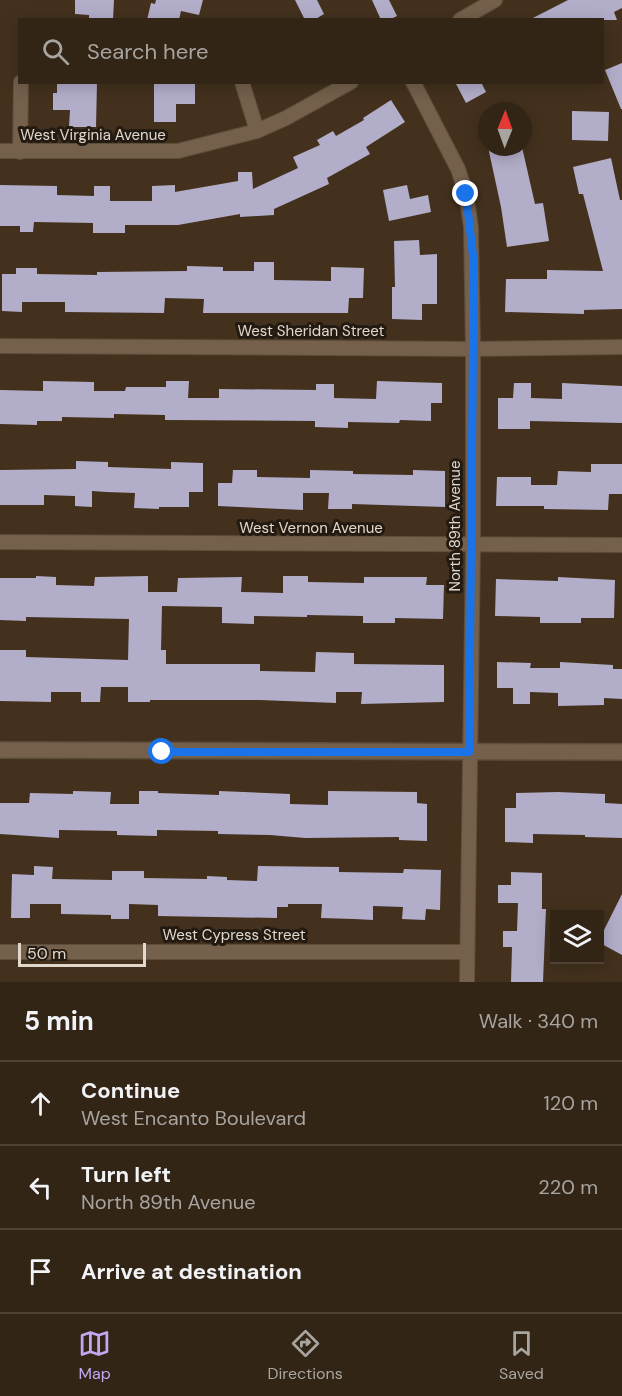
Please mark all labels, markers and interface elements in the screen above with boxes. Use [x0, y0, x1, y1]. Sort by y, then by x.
search box [18, 18, 604, 84]
icon: search [39, 35, 72, 68]
text: Search here [87, 37, 208, 66]
north arrow [478, 102, 532, 156]
street label: West Virginia Avenue [20, 125, 166, 145]
route end [452, 180, 478, 206]
street label: West Sheridan Street [237, 321, 385, 341]
street label: North 89th Avenue [445, 461, 465, 591]
street label: West Vernon Avenue [239, 518, 383, 538]
route start [148, 738, 174, 764]
map controls [550, 910, 604, 964]
button: layers [550, 910, 604, 964]
street label: West Cypress Street [162, 925, 306, 945]
scale bar [18, 940, 146, 968]
text: 50 m [27, 943, 66, 964]
text: 5 min [24, 1004, 94, 1038]
text: Walk · 340 m [479, 1008, 598, 1034]
text: Continue [81, 1076, 180, 1105]
icon: ahead [24, 1087, 57, 1120]
text: 120 m [544, 1090, 598, 1116]
text: West Encanto Boulevard [81, 1105, 306, 1131]
text: Turn left [81, 1160, 171, 1189]
icon: left [24, 1171, 57, 1204]
text: 220 m [538, 1174, 598, 1200]
text: North 89th Avenue [81, 1189, 256, 1215]
icon: arrive [24, 1255, 57, 1288]
text: Arrive at destination [81, 1257, 302, 1286]
tab: Map [78, 1327, 111, 1384]
tab: Directions [267, 1327, 343, 1384]
tab: Saved [499, 1327, 544, 1384]

